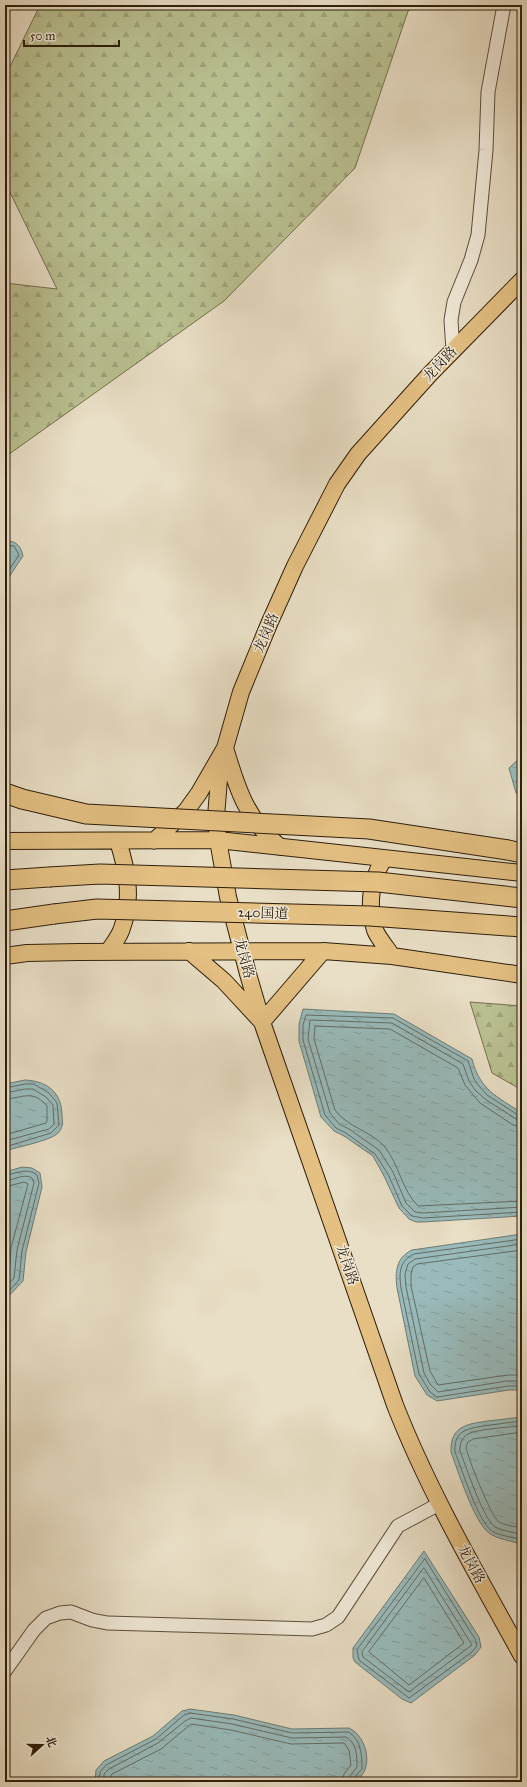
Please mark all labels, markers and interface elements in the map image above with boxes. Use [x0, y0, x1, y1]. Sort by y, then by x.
scale bar [24, 22, 119, 48]
text: 50 m [30, 29, 55, 43]
street label: 龙岗路 [419, 343, 461, 385]
street label: 龙岗路 [250, 610, 282, 656]
street label: 240国道 [237, 904, 289, 922]
street label: 龙岗路 [230, 936, 258, 980]
street label: 龙岗路 [332, 1242, 362, 1288]
street label: 龙岗路 [453, 1542, 489, 1586]
north arrow [22, 1725, 62, 1765]
text: 北 [43, 1734, 59, 1749]

